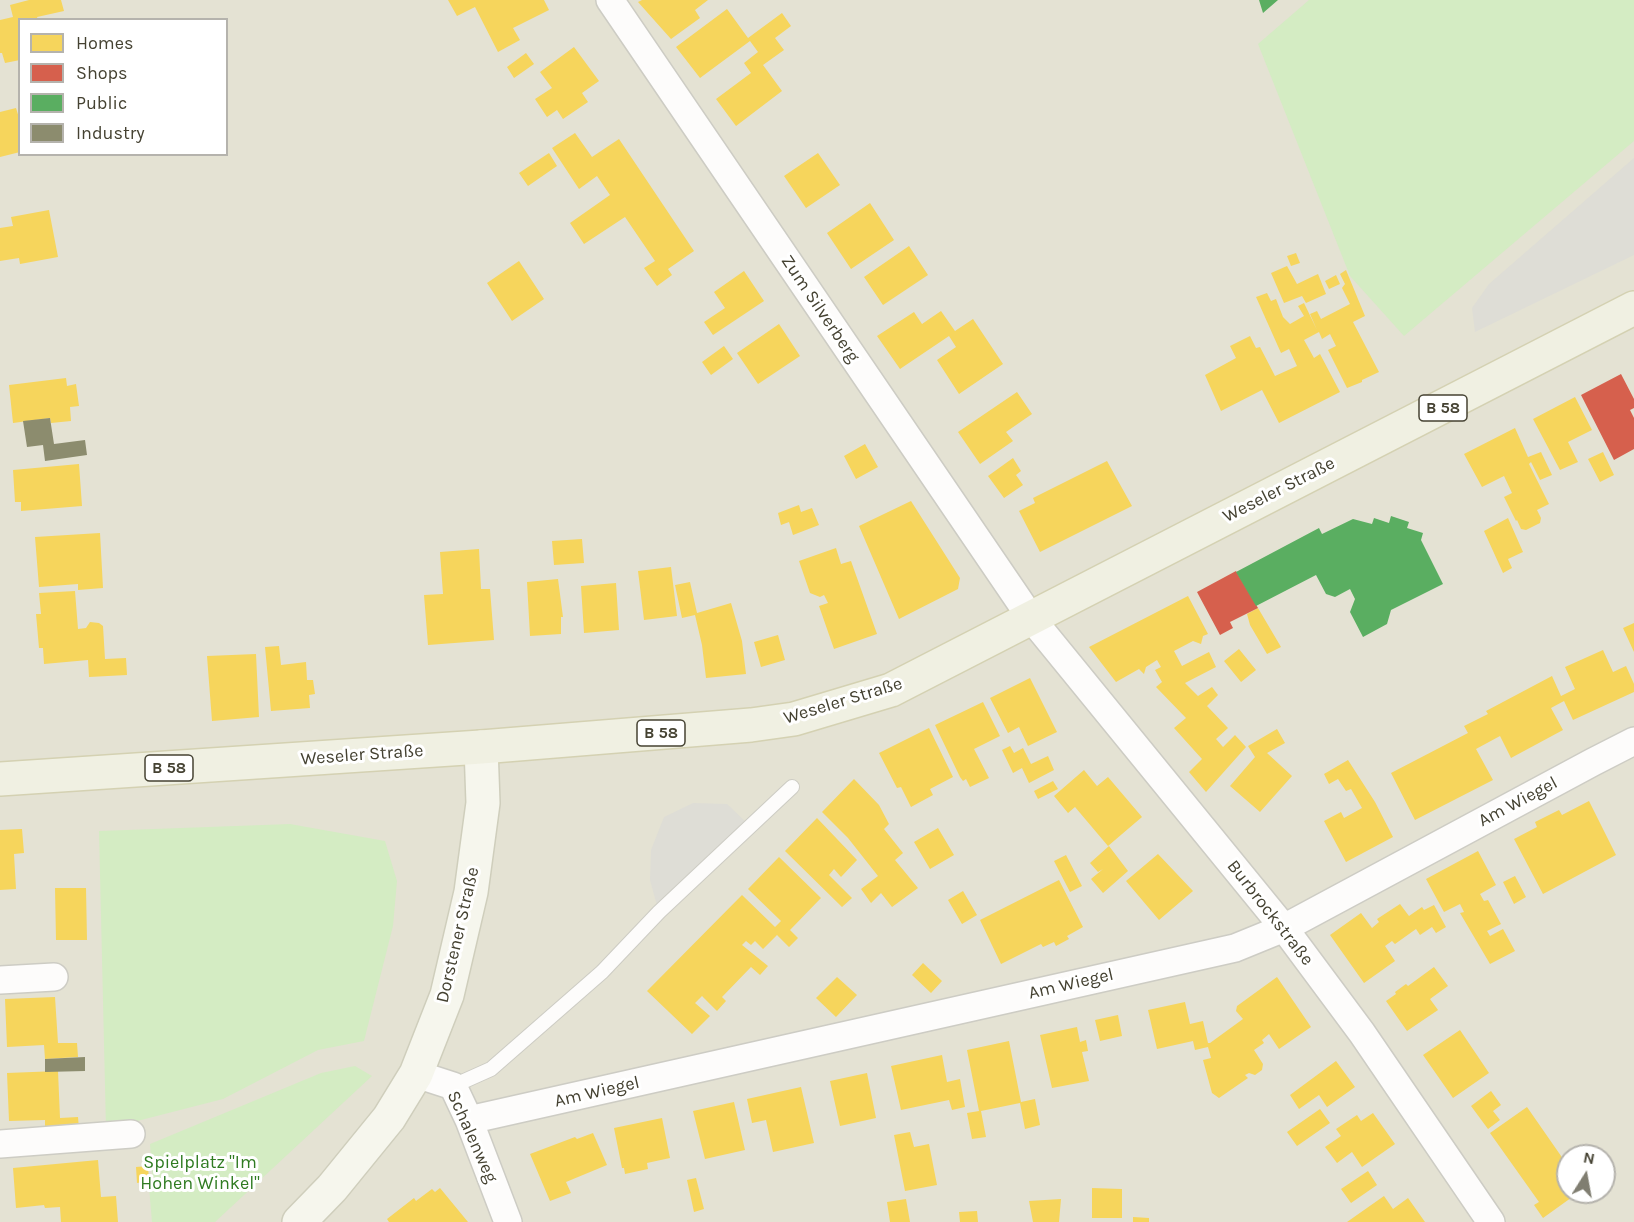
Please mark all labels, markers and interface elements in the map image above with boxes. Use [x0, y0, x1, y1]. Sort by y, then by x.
legend [18, 18, 228, 156]
text: Homes [76, 32, 133, 54]
text: Shops [76, 62, 128, 84]
text: Public [76, 92, 127, 114]
text: Industry [76, 122, 145, 144]
street label: Zum Silverberg [776, 251, 864, 367]
road number: B 58 [1419, 395, 1467, 421]
street label: Weseler Straße [1219, 452, 1339, 528]
street label: Weseler Straße [781, 673, 905, 729]
road number: B 58 [637, 720, 685, 746]
street label: Weseler Straße [300, 740, 424, 770]
road number: B 58 [145, 755, 193, 781]
street label: Am Wiegel [1475, 772, 1561, 832]
street label: Burbrockstraße [1222, 856, 1318, 970]
street label: Dorstener Straße [432, 865, 484, 1005]
street label: Am Wiegel [1026, 964, 1116, 1004]
street label: Am Wiegel [552, 1072, 642, 1112]
street label: Schalenweg [442, 1088, 502, 1186]
north arrow [1556, 1144, 1616, 1204]
text: N [1582, 1147, 1597, 1168]
park label: Spielplatz "Im Hohen Winkel" [140, 1152, 260, 1194]

